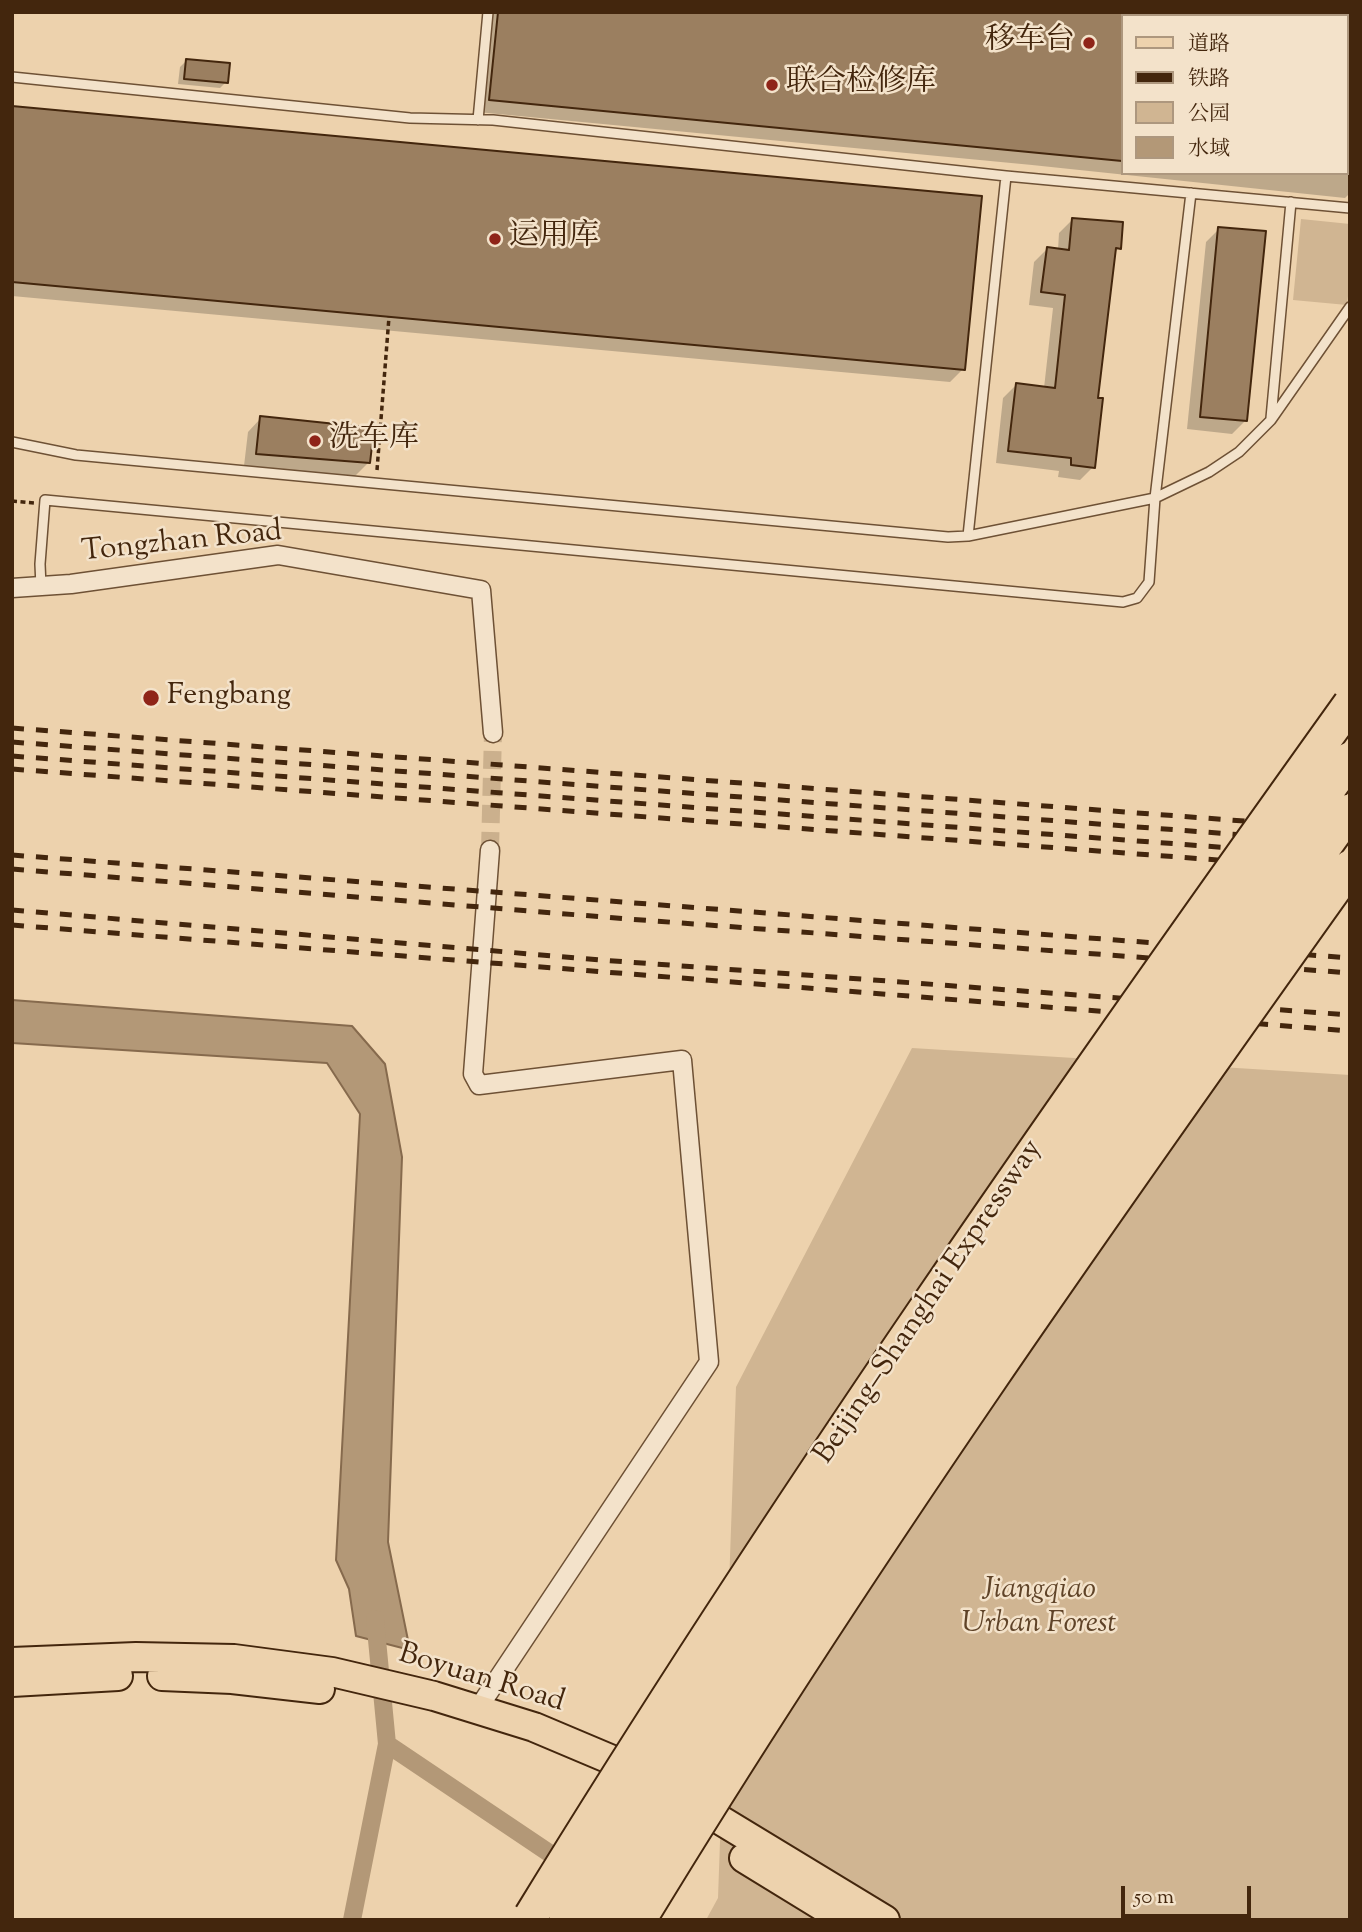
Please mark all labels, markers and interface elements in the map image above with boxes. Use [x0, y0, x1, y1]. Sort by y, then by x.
legend [1120, 14, 1348, 175]
place label: 移车台 [985, 25, 1075, 61]
text: 道路 [1188, 30, 1230, 60]
marker: 移车台 [1081, 35, 1097, 51]
text: 铁路 [1188, 65, 1230, 95]
place label: 联合检修库 [786, 67, 936, 103]
marker: 联合检修库 [764, 77, 780, 93]
text: 公园 [1188, 100, 1230, 130]
text: 水域 [1188, 135, 1230, 165]
place label: 运用库 [509, 221, 599, 257]
marker: 运用库 [487, 231, 503, 247]
place label: 洗车库 [329, 423, 419, 459]
marker: 洗车库 [307, 433, 323, 449]
street label: Tongzhan Road [80, 516, 284, 572]
place label: Fengbang [167, 680, 291, 716]
marker: Fengbang [141, 688, 161, 708]
street label: Beijing–Shanghai Expressway [808, 1134, 1052, 1472]
park label: Jiangqiao Urban Forest [962, 1574, 1116, 1644]
street label: Boyuan Road [393, 1638, 569, 1722]
scale bar [1124, 1872, 1254, 1916]
text: 50 m [1134, 1883, 1174, 1913]

